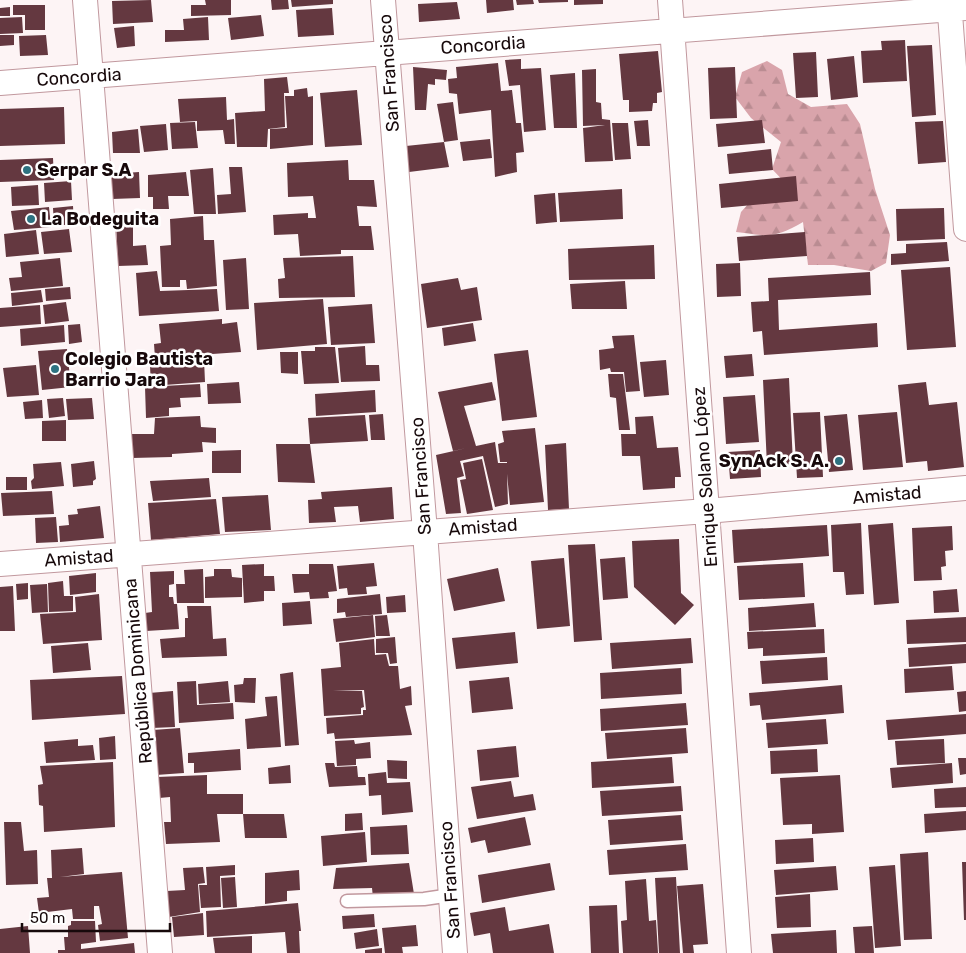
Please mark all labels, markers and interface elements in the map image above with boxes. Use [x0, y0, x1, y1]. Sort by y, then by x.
street label: San Francisco [374, 13, 404, 133]
street label: Concordia [440, 31, 526, 59]
street label: Concordia [36, 63, 122, 91]
place label: Serpar S.A [37, 159, 131, 181]
marker: Serpar S.A [21, 164, 33, 176]
place label: La Bodeguita [41, 208, 159, 230]
marker: La Bodeguita [25, 213, 37, 225]
place label: Colegio Bautista Barrio Jara [65, 348, 213, 391]
marker: Colegio Bautista Barrio Jara [49, 363, 61, 375]
street label: Enrique Solano López [688, 386, 722, 568]
street label: San Francisco [406, 416, 436, 536]
place label: SynAck S. A. [719, 450, 829, 472]
marker: SynAck S. A. [833, 455, 845, 467]
street label: Amistad [852, 481, 922, 509]
street label: Amistad [448, 514, 518, 540]
street label: Amistad [44, 545, 114, 571]
street label: República Dominicana [119, 577, 157, 765]
street label: San Francisco [435, 820, 465, 940]
scale bar [22, 900, 170, 932]
text: 50 m [30, 909, 65, 927]

